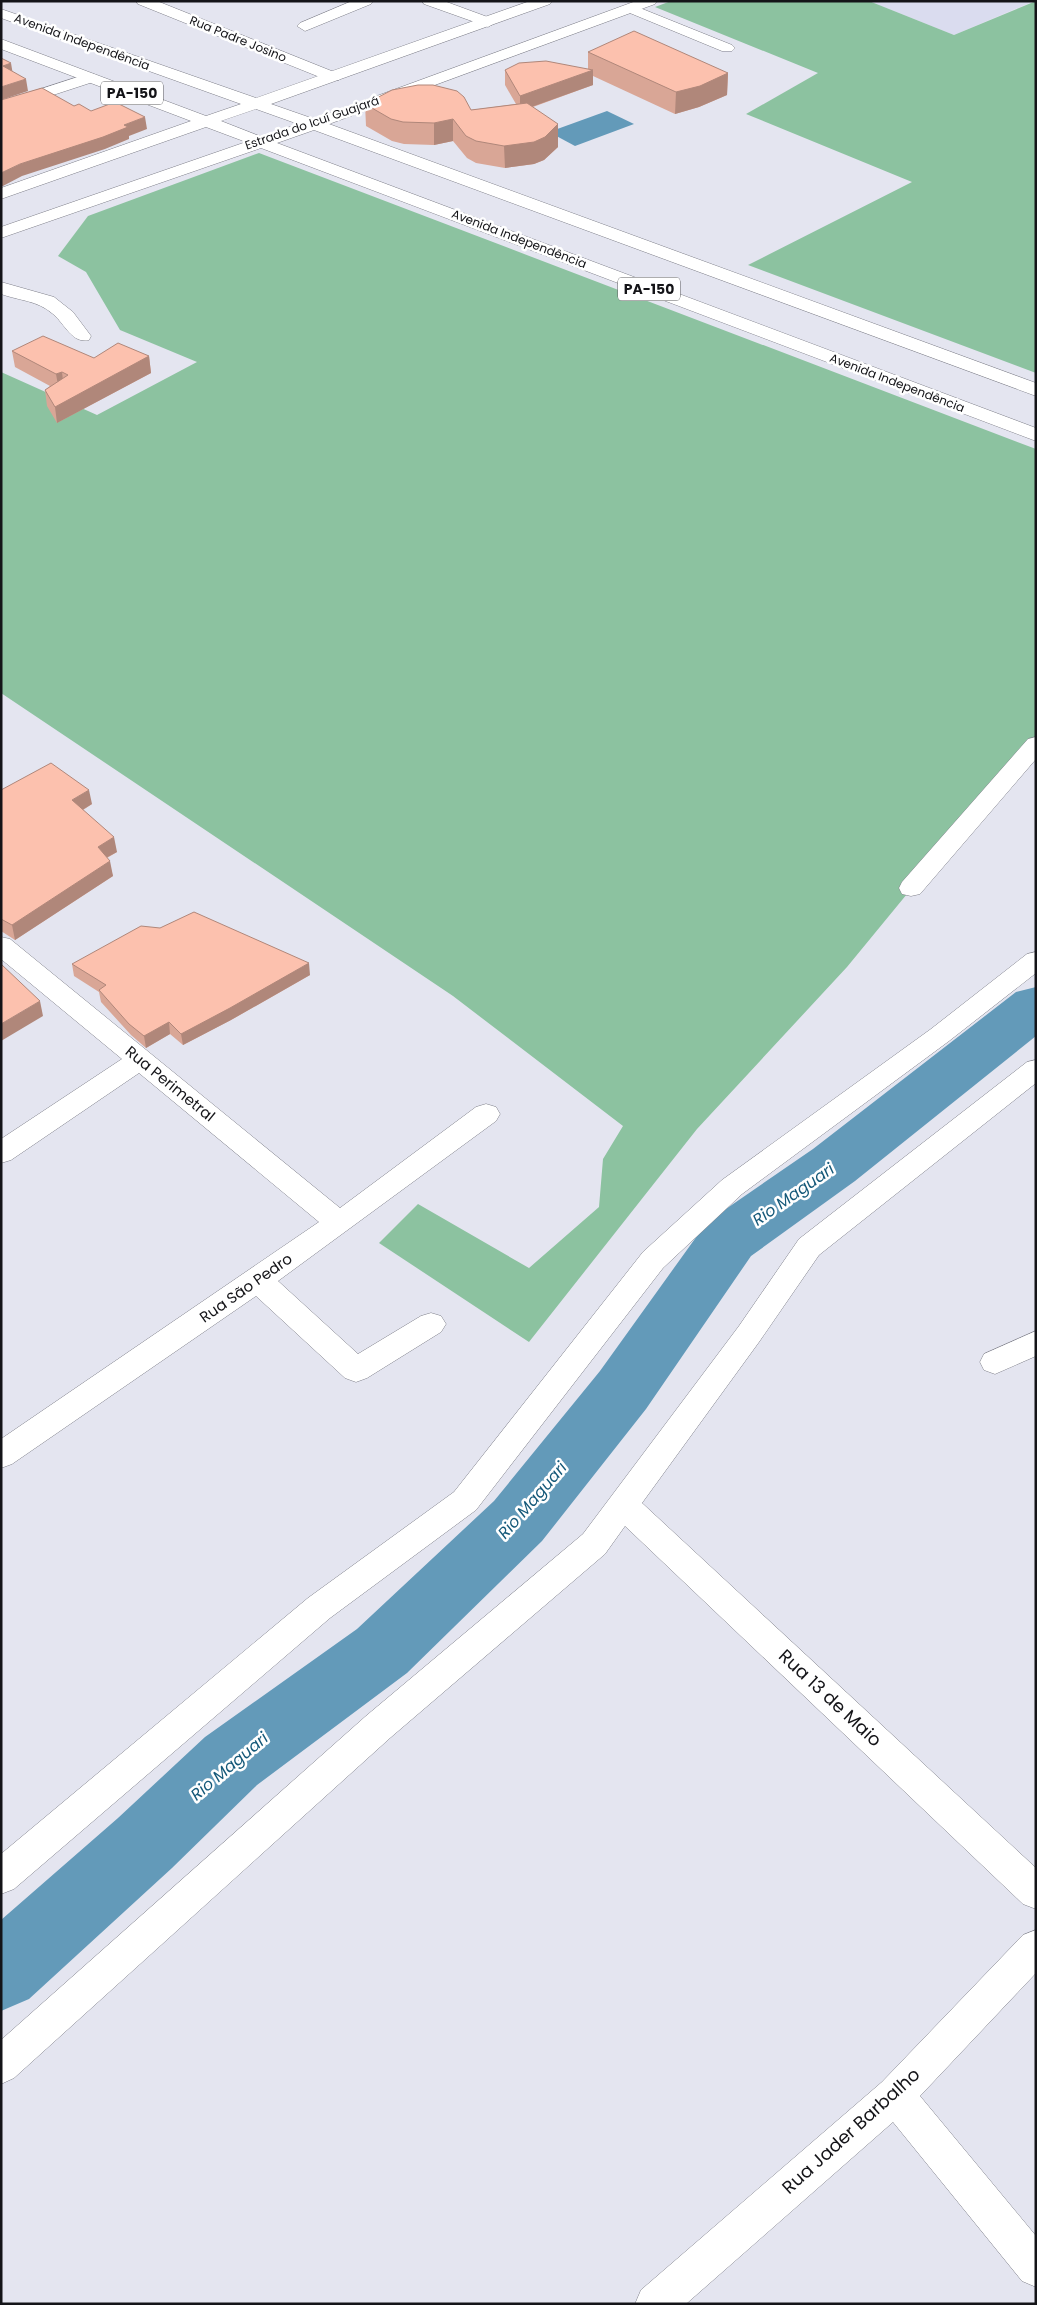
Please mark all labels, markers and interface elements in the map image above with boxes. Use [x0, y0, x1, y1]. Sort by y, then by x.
street label: Avenida Independência [12, 9, 152, 74]
street label: Rua Padre Josino [187, 11, 290, 66]
road number: PA-150 [101, 82, 163, 105]
street label: Estrada do Icuí Guajará [243, 92, 381, 153]
street label: Avenida Independência [449, 205, 589, 272]
road number: PA-150 [618, 278, 680, 300]
street label: Avenida Independência [827, 349, 967, 416]
street label: Rua Perimetral [121, 1041, 220, 1126]
water label: Rio Maguari [748, 1157, 840, 1231]
street label: Rua São Pedro [195, 1248, 296, 1327]
water label: Rio Maguari [493, 1456, 573, 1544]
street label: Rua 13 de Maio [773, 1643, 887, 1752]
water label: Rio Maguari [186, 1726, 274, 1806]
street label: Rua Jader Barbalho [776, 2062, 925, 2199]

